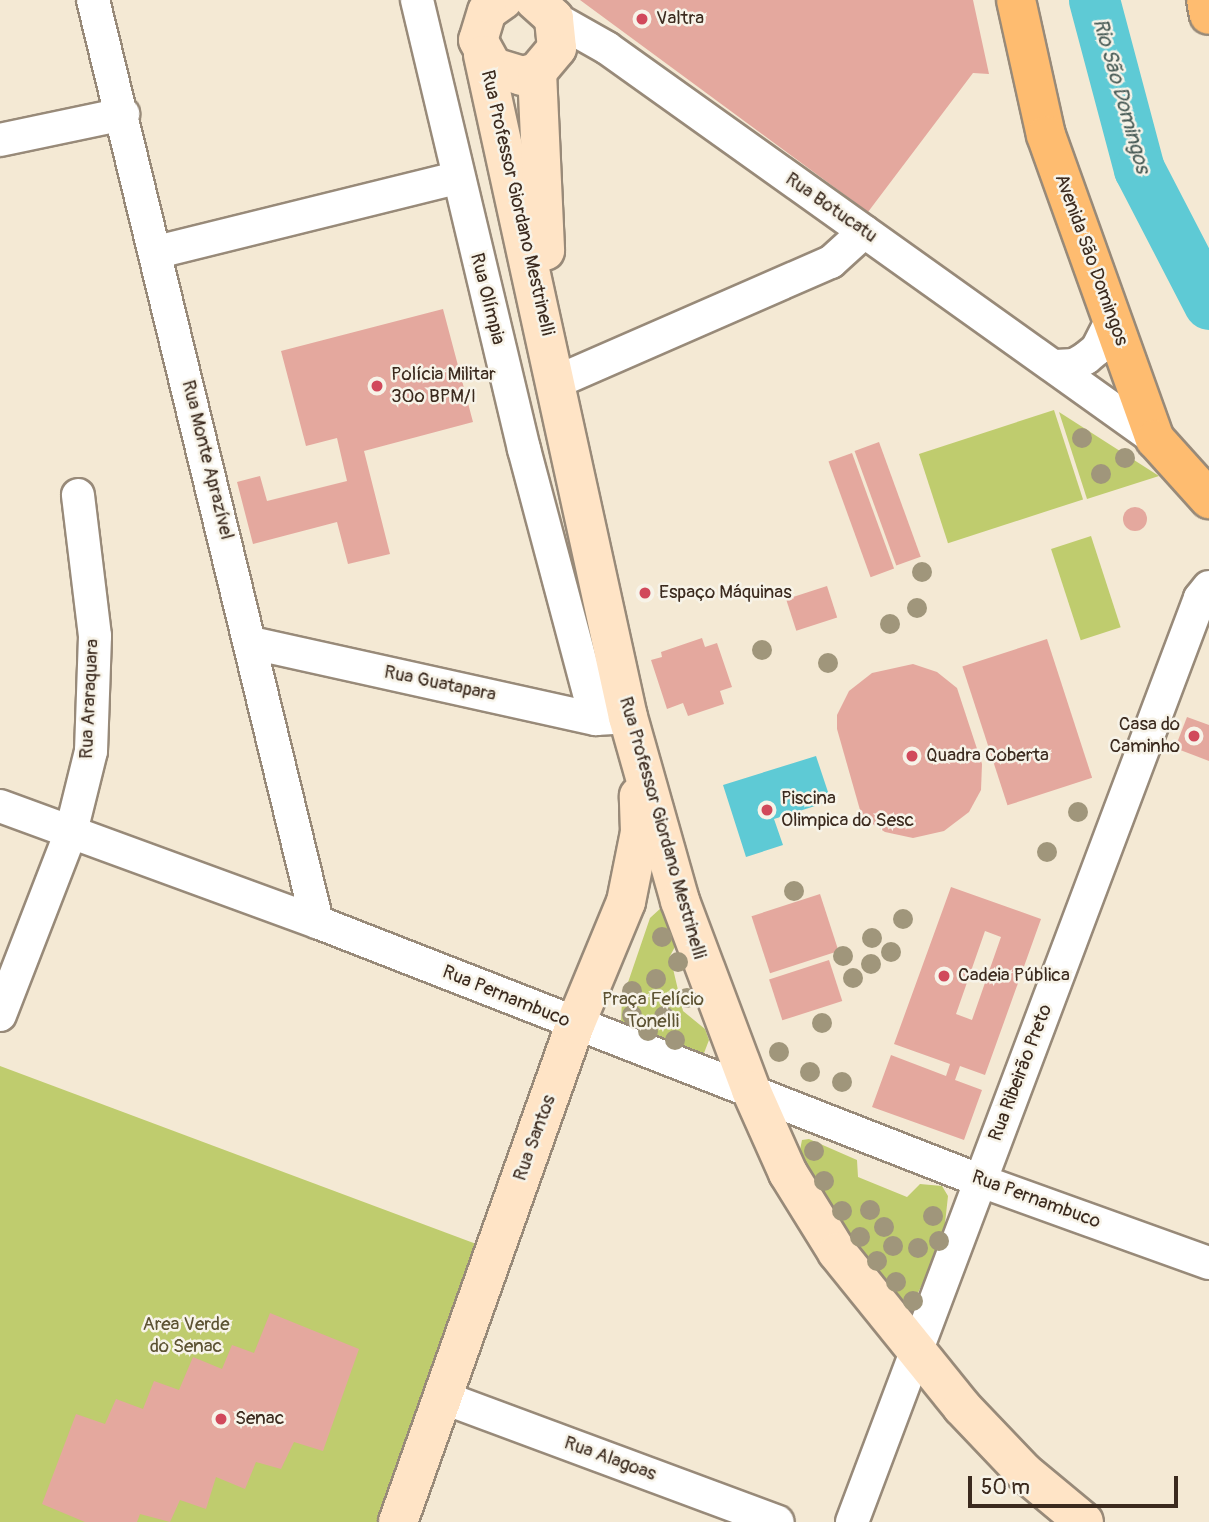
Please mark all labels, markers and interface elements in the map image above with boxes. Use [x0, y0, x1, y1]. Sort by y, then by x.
place label: Valtra [656, 8, 704, 30]
marker: Valtra [634, 11, 650, 27]
water label: Rio São Domingos [1087, 16, 1155, 176]
street label: Rua Professor Giordano Mestrinelli [475, 68, 559, 338]
street label: Rua Botucatu [781, 168, 881, 248]
street label: Avenida São Domingos [1049, 171, 1133, 349]
street label: Rua Olímpia [465, 251, 509, 347]
place label: Polícia Militar 30º BPM/I [391, 364, 496, 408]
street label: Rua Monte Aprazível [176, 378, 238, 542]
marker: Polícia Militar 30º BPM/I [369, 378, 385, 394]
place label: Espaço Máquinas [659, 582, 792, 604]
marker: Espaço Máquinas [637, 585, 653, 601]
street label: Rua Araraquara [75, 638, 105, 760]
street label: Rua Guatapara [382, 661, 498, 707]
street label: Rua Professor Giordano Mestrinelli [614, 694, 710, 962]
place label: Casa do Caminho [1110, 714, 1180, 758]
marker: Casa do Caminho [1186, 728, 1202, 744]
place label: Quadra Coberta [926, 745, 1049, 767]
marker: Quadra Coberta [904, 748, 920, 764]
place label: Piscina Olimpica do Sesc [781, 788, 914, 832]
marker: Piscina Olimpica do Sesc [759, 802, 775, 818]
street label: Rua Pernambuco [439, 961, 573, 1033]
place label: Cadeia Pública [958, 965, 1070, 987]
marker: Cadeia Pública [936, 968, 952, 984]
park label: Praça Felício Tonelli [602, 989, 704, 1033]
street label: Rua Ribeirão Preto [984, 1001, 1058, 1145]
street label: Rua Santos [509, 1092, 561, 1184]
street label: Rua Pernambuco [969, 1166, 1103, 1234]
park label: Area Verde do Senac [142, 1314, 230, 1358]
place label: Senac [235, 1408, 284, 1430]
marker: Senac [213, 1411, 229, 1427]
street label: Rua Alagoas [561, 1432, 659, 1486]
scale bar [971, 1462, 1181, 1506]
text: 50 m [981, 1474, 1030, 1501]

